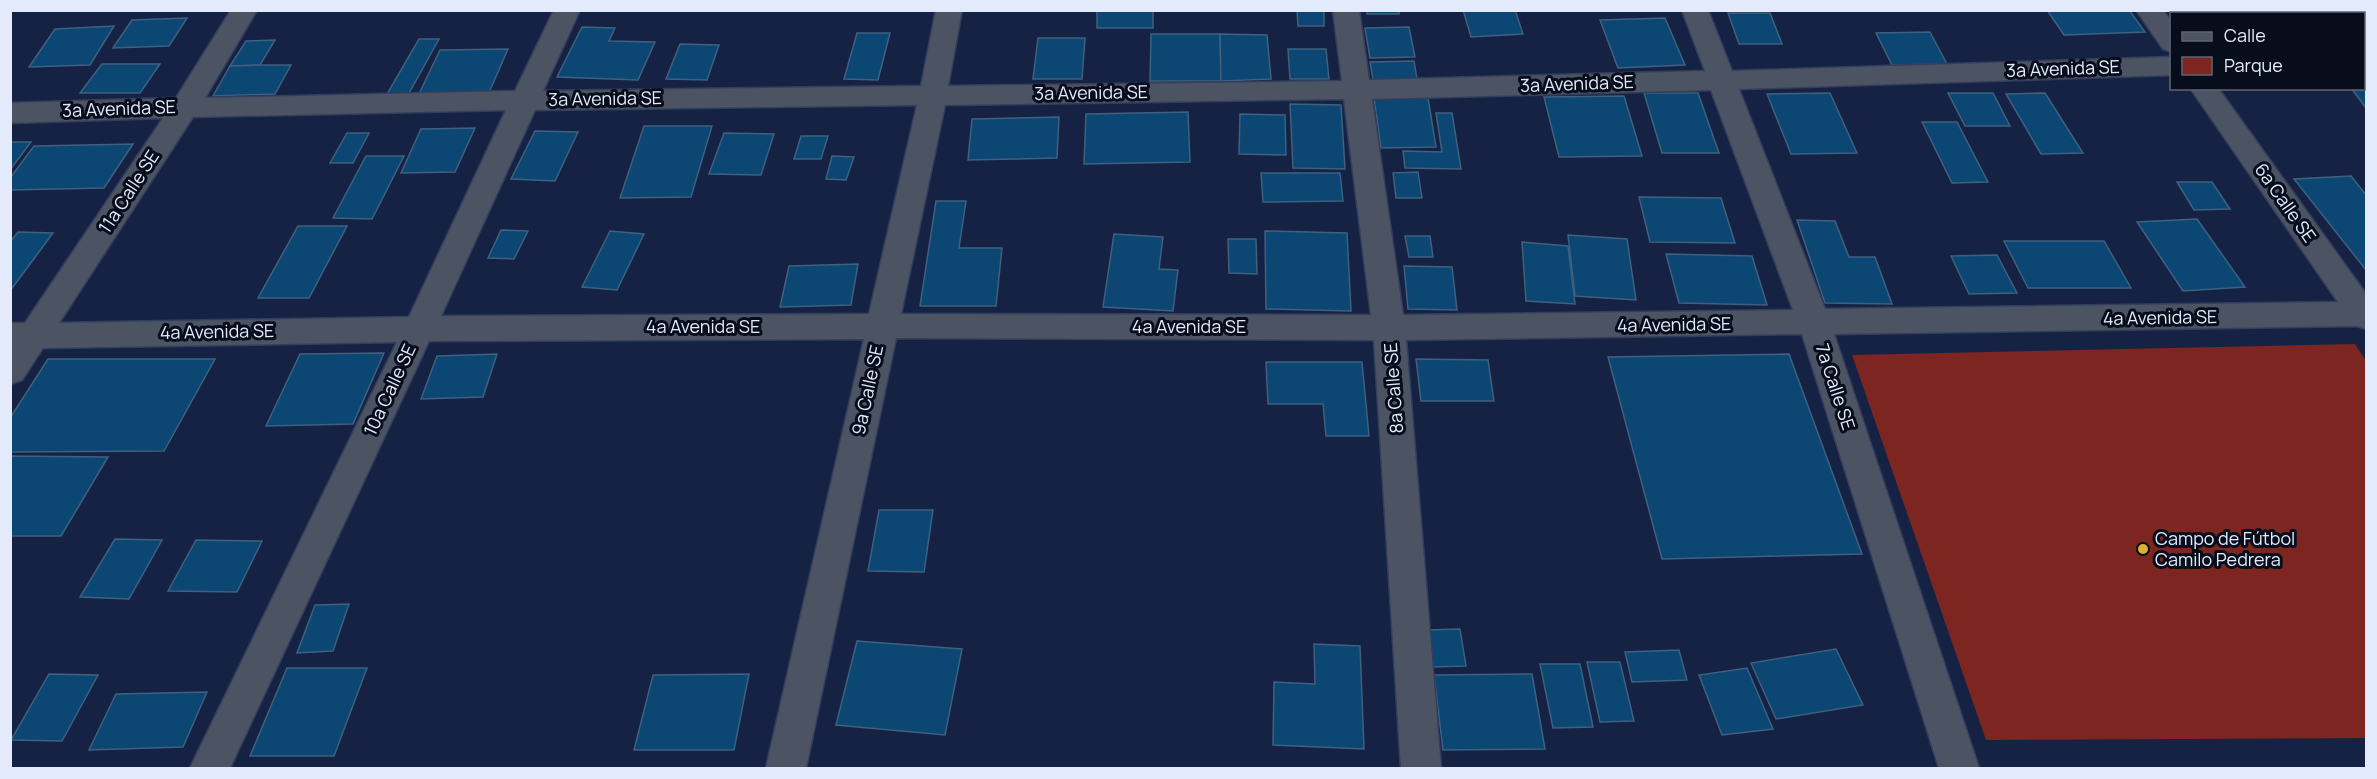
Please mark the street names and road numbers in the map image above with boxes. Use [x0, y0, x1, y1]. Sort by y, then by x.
street label: 3a Avenida SE [2006, 54, 2120, 82]
street label: 3a Avenida SE [1520, 69, 1634, 97]
street label: 3a Avenida SE [1034, 79, 1148, 105]
street label: 3a Avenida SE [548, 85, 662, 111]
street label: 3a Avenida SE [62, 94, 176, 122]
street label: 11a Calle SE [92, 145, 164, 238]
street label: 6a Calle SE [2250, 158, 2322, 247]
street label: 4a Avenida SE [2103, 304, 2217, 330]
street label: 4a Avenida SE [1617, 311, 1731, 337]
street label: 4a Avenida SE [646, 314, 760, 338]
street label: 4a Avenida SE [1132, 314, 1246, 338]
street label: 4a Avenida SE [160, 318, 274, 344]
street label: 10a Calle SE [357, 340, 421, 439]
street label: 7a Calle SE [1811, 340, 1861, 433]
street label: 8a Calle SE [1378, 342, 1408, 434]
street label: 9a Calle SE [846, 343, 888, 437]

